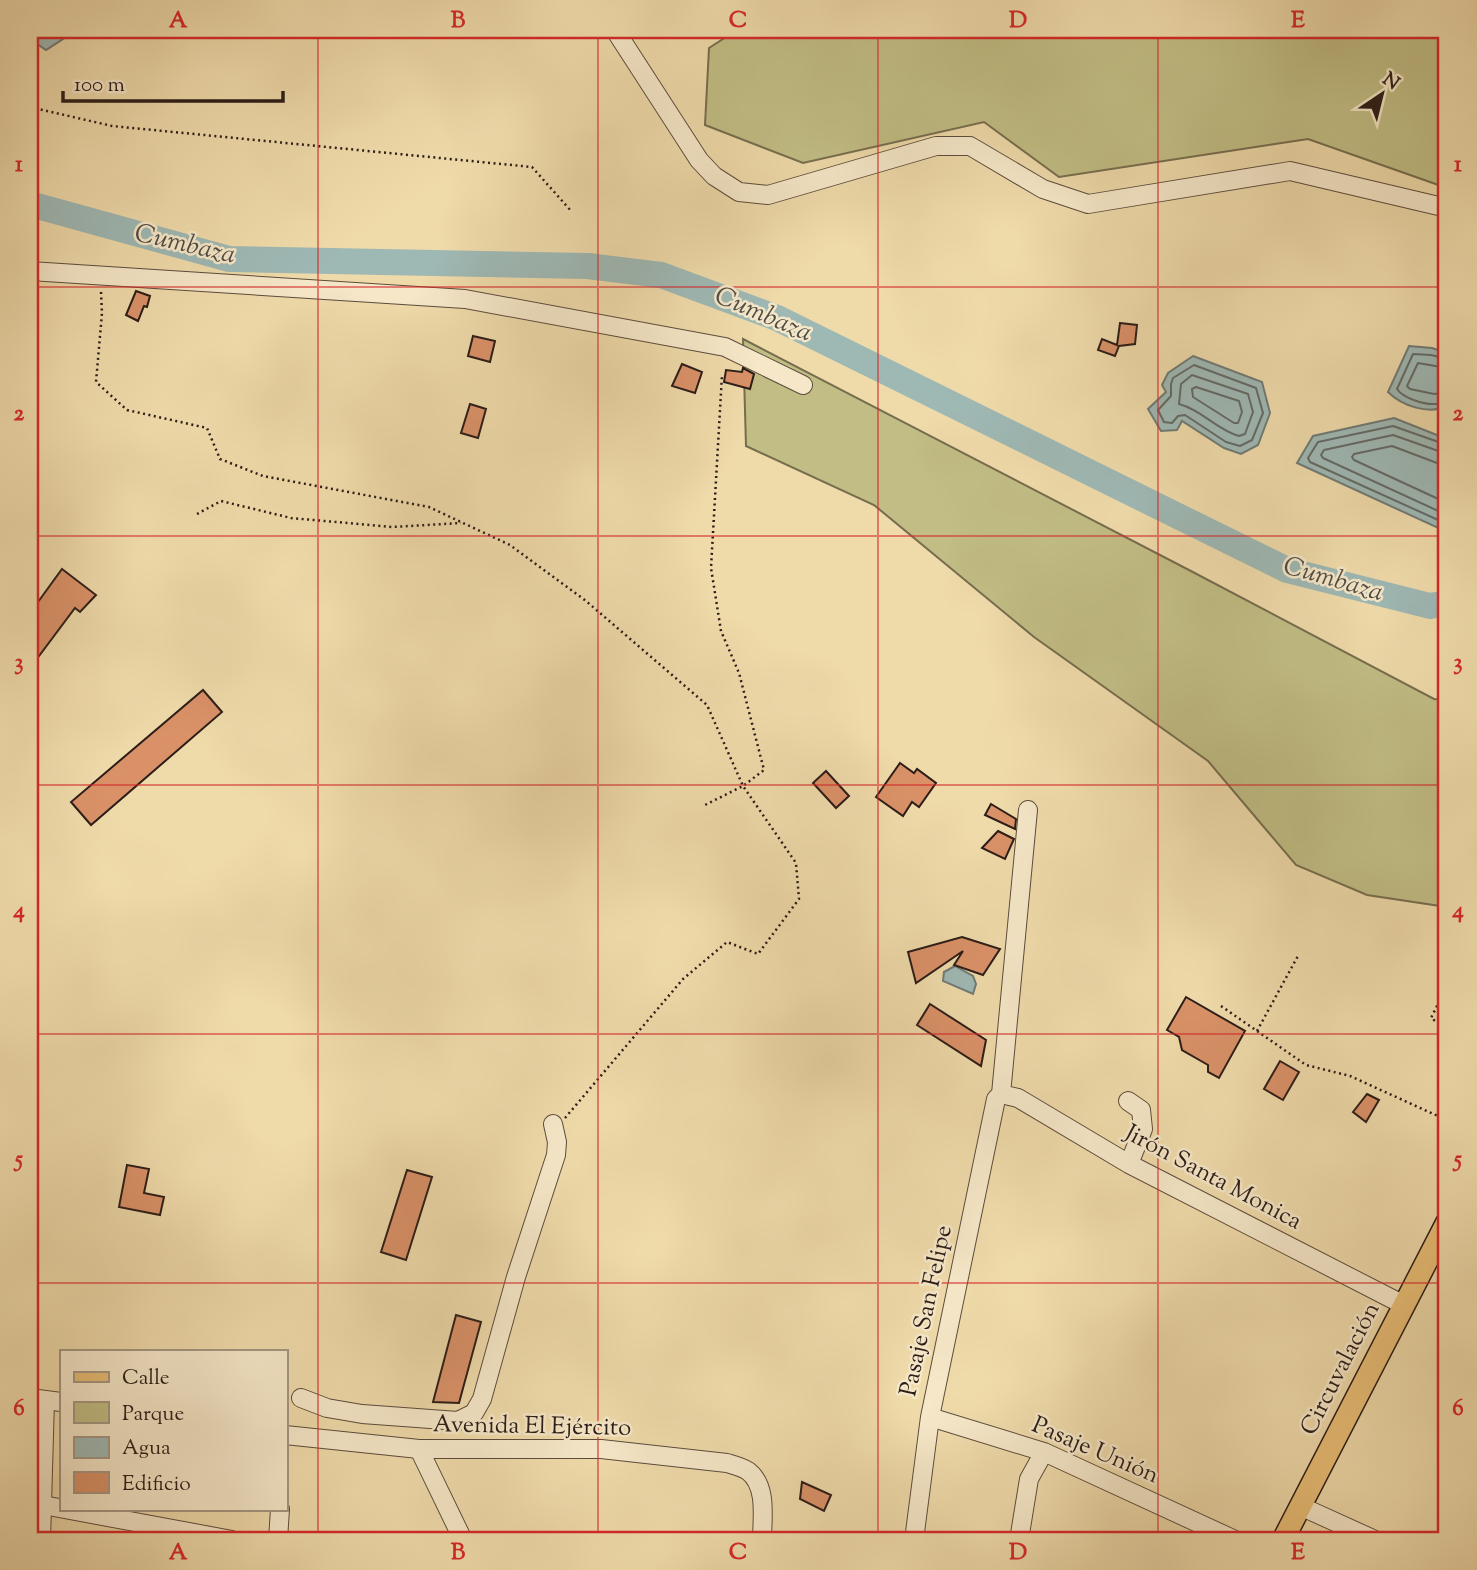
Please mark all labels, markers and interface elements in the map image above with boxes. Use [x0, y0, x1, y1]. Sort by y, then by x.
text: A [169, 5, 188, 38]
text: B [451, 5, 466, 38]
text: C [729, 5, 747, 38]
text: D [1009, 5, 1027, 38]
text: E [1291, 5, 1305, 38]
scale bar [63, 60, 284, 104]
north arrow [1348, 60, 1418, 130]
text: N [1376, 67, 1404, 98]
text: 100 m [74, 71, 125, 101]
text: 1 [15, 149, 23, 182]
text: 1 [1454, 149, 1462, 182]
water label: Cumbaza [131, 215, 239, 275]
water label: Cumbaza [709, 278, 817, 352]
text: 2 [14, 398, 25, 431]
text: 2 [1453, 398, 1464, 431]
water label: Cumbaza [1279, 548, 1387, 612]
text: 3 [14, 647, 24, 680]
text: 3 [1453, 647, 1463, 680]
text: 4 [12, 895, 25, 928]
text: 4 [1451, 895, 1464, 928]
street label: Jirón Santa Monica [1117, 1116, 1308, 1239]
text: 5 [13, 1144, 23, 1177]
text: 5 [1452, 1144, 1462, 1177]
street label: Pasaje San Felipe [892, 1222, 962, 1400]
street label: Circuvalación [1293, 1297, 1389, 1441]
legend [60, 1350, 287, 1510]
text: Calle [122, 1364, 170, 1394]
text: 6 [13, 1393, 25, 1426]
text: 6 [1452, 1393, 1464, 1426]
text: Parque [122, 1400, 184, 1430]
street label: Avenida El Ejército [432, 1408, 632, 1446]
street label: Pasaje Unión [1026, 1409, 1164, 1493]
text: Agua [122, 1434, 171, 1464]
text: Edificio [122, 1470, 191, 1500]
text: A [169, 1537, 188, 1570]
text: B [451, 1537, 466, 1570]
text: C [729, 1537, 747, 1570]
text: D [1009, 1537, 1027, 1570]
text: E [1291, 1537, 1305, 1570]

